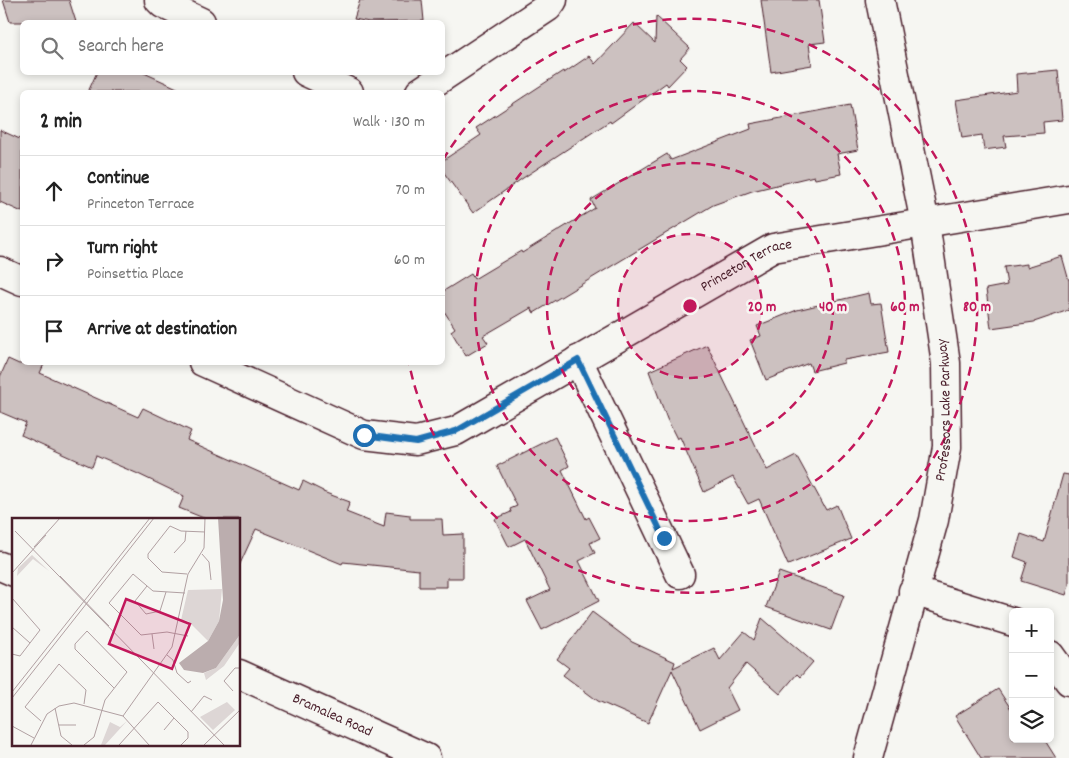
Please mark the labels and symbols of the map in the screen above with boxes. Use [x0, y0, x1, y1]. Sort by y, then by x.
street label: Princeton Terrace [697, 234, 794, 298]
centre of rings [681, 297, 699, 315]
text: 20 m [748, 297, 776, 319]
text: 40 m [819, 297, 847, 319]
text: 60 m [890, 297, 920, 319]
text: 80 m [963, 297, 991, 319]
street label: Professors Lake Parkway [930, 336, 958, 483]
route start [353, 424, 376, 447]
inset map [12, 518, 240, 746]
route end [653, 527, 676, 550]
street label: Bramalea Road [288, 688, 376, 743]

